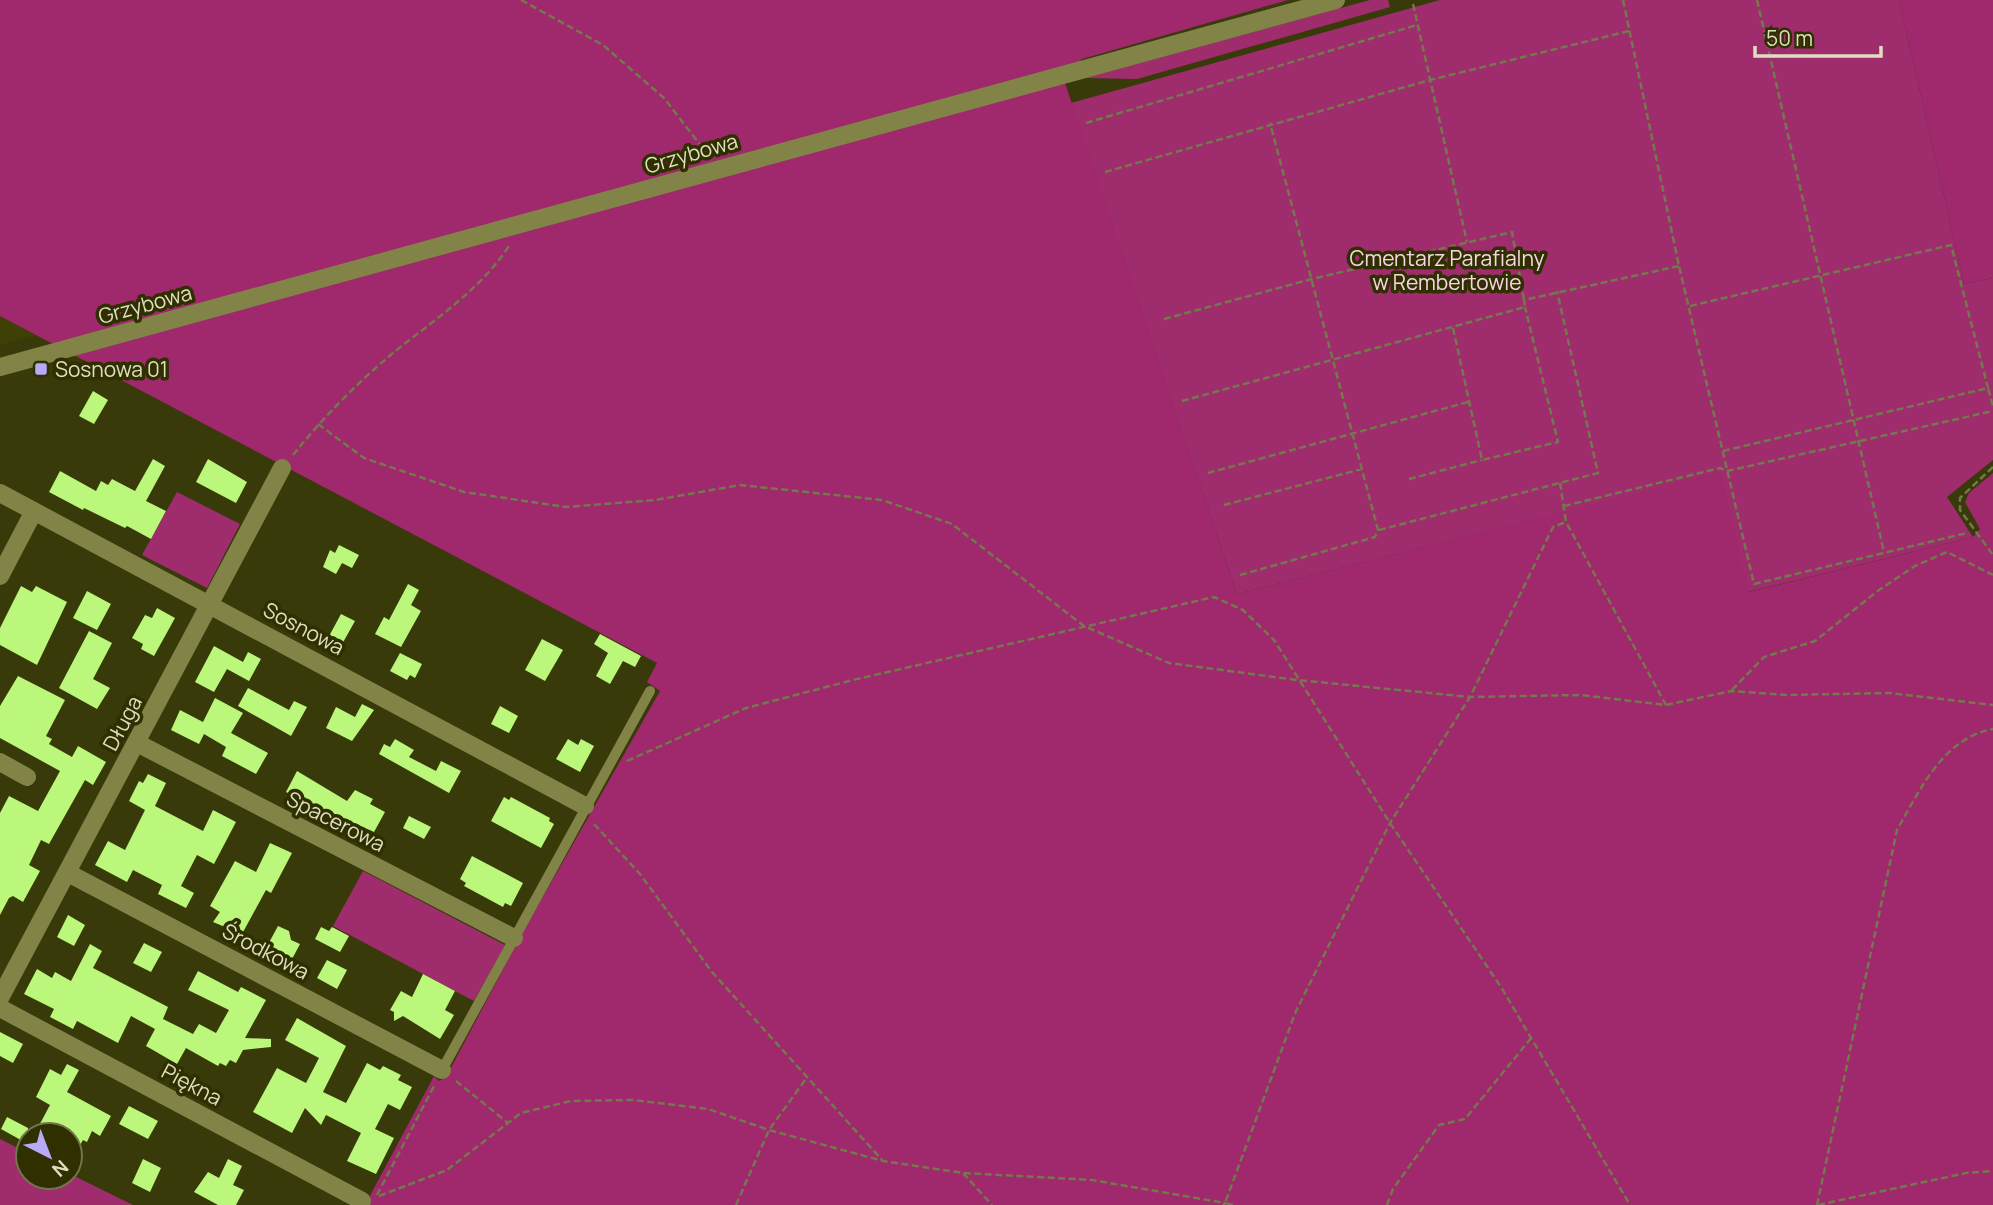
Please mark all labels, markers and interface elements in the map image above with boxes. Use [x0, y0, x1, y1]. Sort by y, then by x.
scale bar [1755, 14, 1881, 58]
text: 50 m [1766, 24, 1813, 52]
street label: Grzybowa [641, 126, 741, 180]
park label: Cmentarz Parafialny w Rembertowie [1349, 244, 1545, 296]
street label: Grzybowa [95, 278, 195, 330]
place label: Sosnowa 01 [55, 355, 168, 383]
marker: Sosnowa 01 [33, 361, 49, 377]
street label: Sosnowa [259, 595, 349, 661]
street label: Długa [96, 691, 148, 755]
street label: Spacerowa [282, 784, 390, 858]
street label: Środkowa [218, 916, 314, 986]
street label: Piękna [157, 1057, 227, 1111]
north arrow [14, 1121, 84, 1191]
text: N [47, 1154, 74, 1183]

